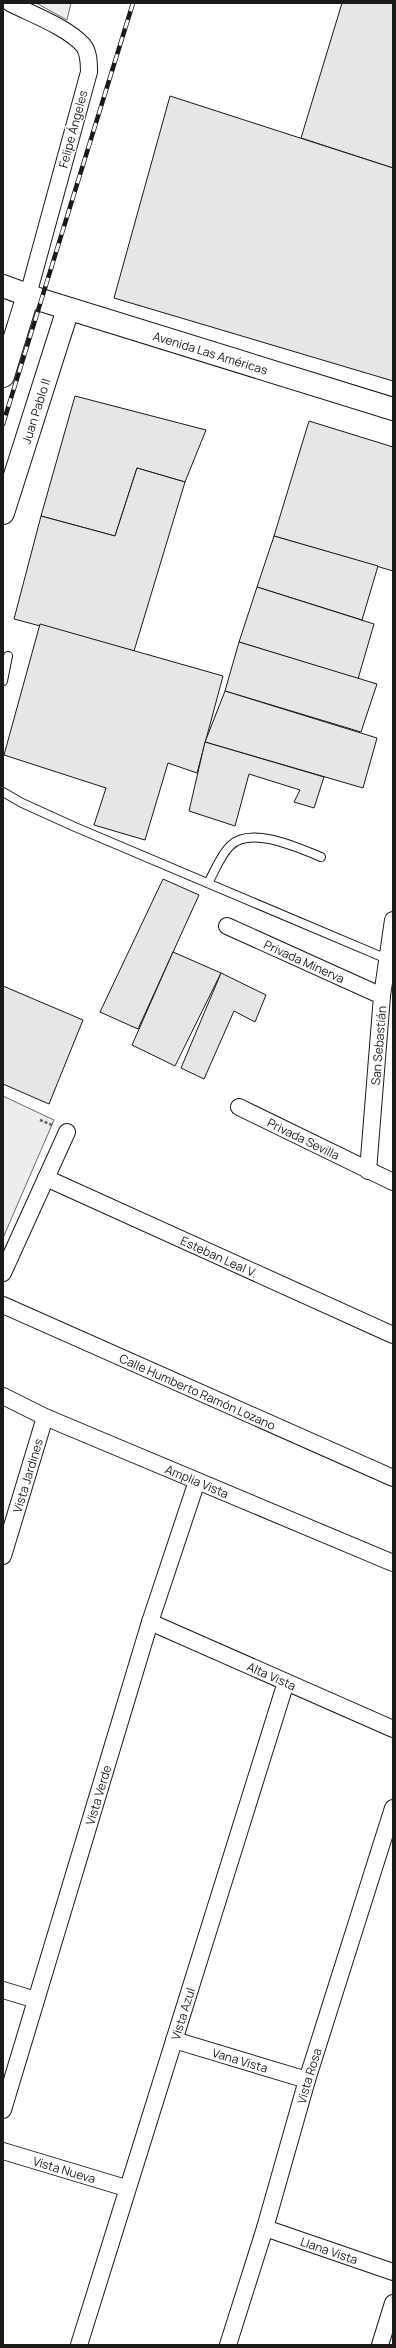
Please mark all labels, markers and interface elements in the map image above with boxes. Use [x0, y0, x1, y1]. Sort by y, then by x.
street label: Felipe Ángeles [54, 88, 92, 170]
street label: Avenida Las Américas [151, 327, 270, 378]
street label: Juan Pablo II [17, 376, 54, 446]
street label: Privada Minerva [261, 935, 348, 987]
street label: San Sebastián [366, 1005, 390, 1086]
street label: Privada Sevilla [265, 1114, 343, 1163]
street label: Esteban Leal V. [178, 1232, 260, 1281]
street label: Calle Humberto Ramón Lozano [117, 1349, 279, 1433]
street label: Vista Jardines [8, 1436, 47, 1515]
street label: Amplia Vista [163, 1460, 231, 1502]
street label: Alta Vista [245, 1657, 299, 1694]
street label: Vista Verde [81, 1763, 115, 1827]
street label: Vista Azul [166, 1985, 199, 2042]
street label: Vana Vista [210, 2043, 270, 2076]
street label: Vista Rosa [292, 2046, 325, 2106]
street label: Vista Nueva [31, 2152, 98, 2187]
street label: Llana Vista [298, 2232, 360, 2268]

